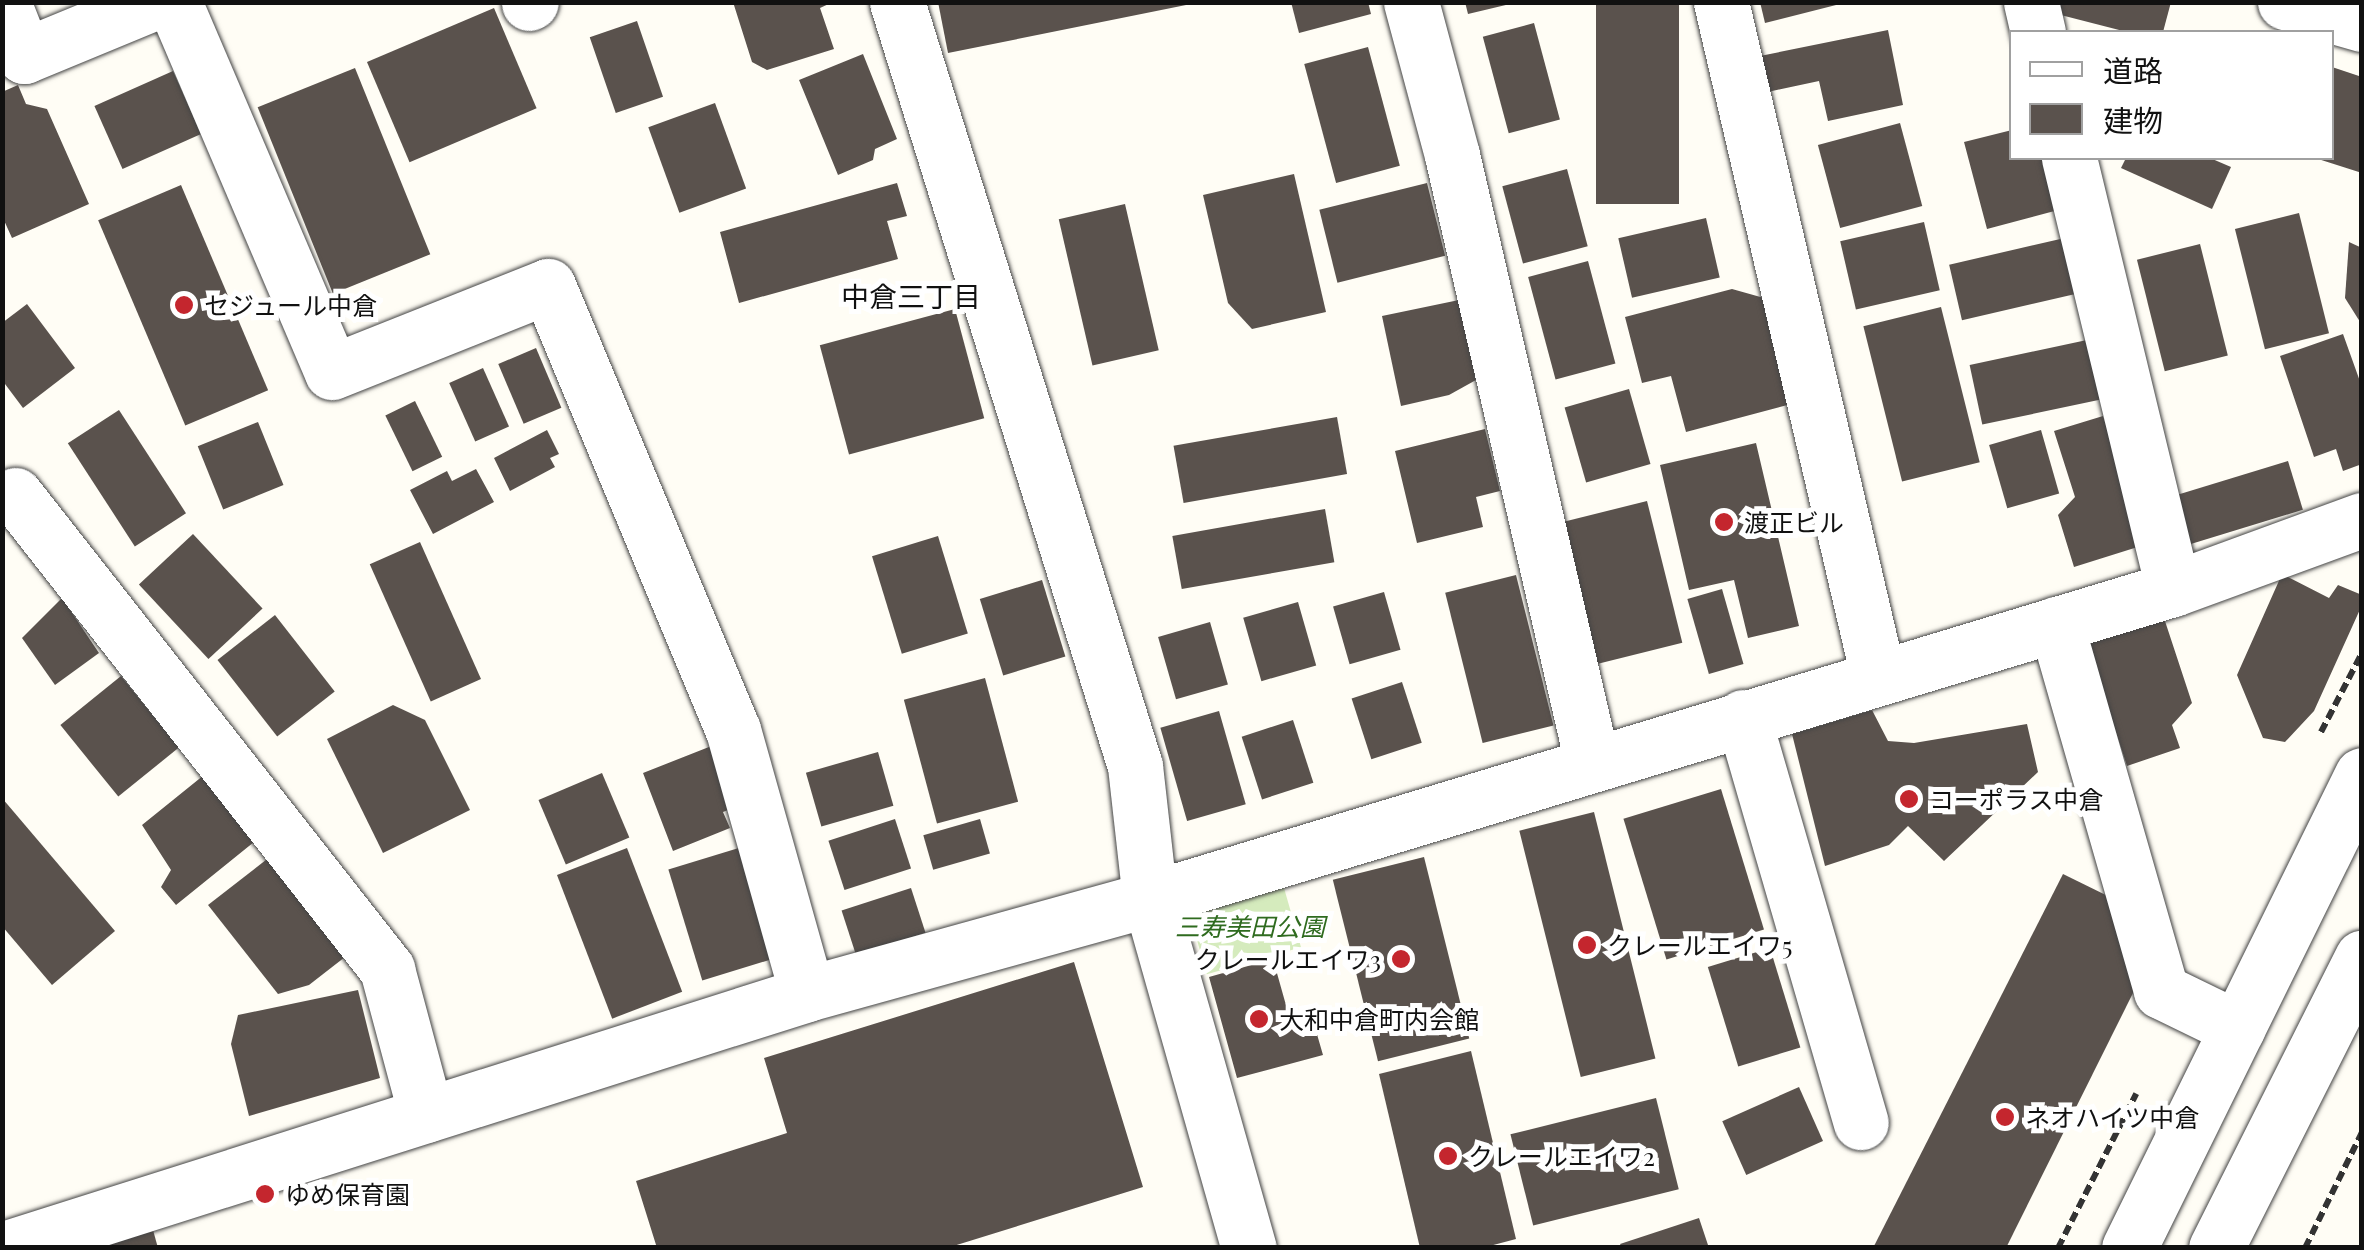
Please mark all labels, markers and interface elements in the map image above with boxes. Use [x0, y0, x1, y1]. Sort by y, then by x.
legend [2009, 30, 2334, 160]
text: 道路 [2103, 50, 2163, 90]
text: 建物 [2103, 100, 2163, 140]
district label: 中倉三丁目 [841, 279, 981, 313]
place label: セジュール中倉 [204, 290, 379, 320]
marker: セジュール中倉 [173, 294, 195, 316]
place label: 渡正ビル [1744, 507, 1844, 537]
marker: 渡正ビル [1713, 511, 1735, 533]
place label: コーポラス中倉 [1929, 784, 2104, 814]
marker: コーポラス中倉 [1898, 788, 1920, 810]
park label: 三寿美田公園 [1175, 911, 1325, 941]
place label: クレールエイワ5 [1607, 930, 1792, 960]
marker: クレールエイワ5 [1576, 934, 1598, 956]
place label: クレールエイワ3 [1195, 944, 1381, 974]
marker: クレールエイワ3 [1390, 948, 1412, 970]
place label: 大和中倉町内会館 [1279, 1004, 1479, 1034]
marker: 大和中倉町内会館 [1248, 1008, 1270, 1030]
place label: ネオハイツ中倉 [2025, 1102, 2200, 1132]
marker: ネオハイツ中倉 [1994, 1106, 2016, 1128]
place label: クレールエイワ2 [1468, 1141, 1655, 1171]
marker: クレールエイワ2 [1437, 1145, 1459, 1167]
place label: ゆめ保育園 [285, 1179, 410, 1209]
marker: ゆめ保育園 [254, 1183, 276, 1205]

